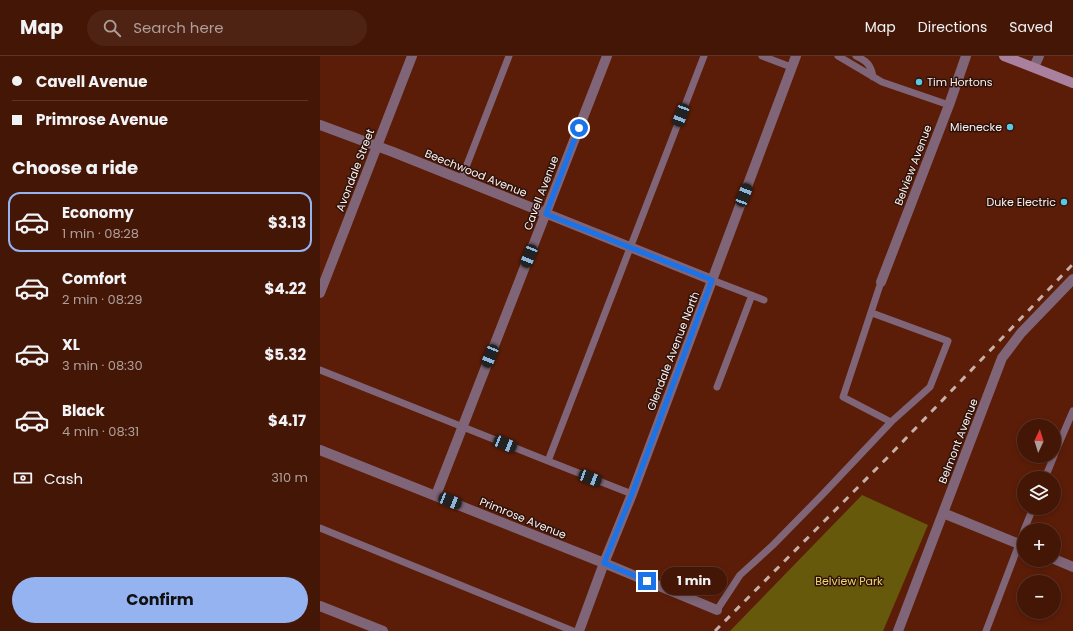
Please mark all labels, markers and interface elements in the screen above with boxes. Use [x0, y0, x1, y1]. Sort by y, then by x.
search box [87, 10, 367, 46]
text: Map [20, 14, 63, 41]
icon: search [101, 17, 123, 39]
text: Search here [133, 17, 224, 38]
text: Map [865, 17, 896, 37]
text: Directions [918, 17, 987, 37]
text: Saved [1009, 17, 1053, 37]
text: Cavell Avenue [36, 71, 147, 92]
place label: Tim Hortons [927, 74, 993, 90]
marker: Tim Hortons [914, 77, 924, 87]
car [671, 102, 691, 128]
text: Primrose Avenue [36, 109, 168, 130]
route start [570, 119, 588, 137]
place label: Mienecke [950, 119, 1002, 135]
street label: Belview Avenue [890, 122, 936, 208]
marker: Mienecke [1005, 122, 1015, 132]
street label: Avondale Street [332, 126, 378, 214]
street label: Beechwood Avenue [423, 145, 530, 201]
street label: Cavell Avenue [519, 153, 563, 233]
text: Choose a ride [12, 155, 138, 180]
car [734, 182, 754, 208]
place label: Duke Electric [986, 194, 1056, 210]
marker: Duke Electric [1059, 197, 1069, 207]
text: Economy [62, 202, 134, 223]
icon: car [14, 204, 50, 240]
text: $3.13 [268, 212, 306, 233]
text: 1 min · 08:28 [62, 224, 139, 243]
car [519, 243, 539, 269]
text: Comfort [62, 268, 126, 289]
icon: car [14, 270, 50, 306]
text: $4.22 [265, 278, 306, 299]
street label: Glendale Avenue North [643, 289, 703, 413]
text: 2 min · 08:29 [62, 290, 142, 309]
text: XL [62, 334, 80, 355]
icon: car [14, 336, 50, 372]
car [480, 343, 500, 369]
text: $5.32 [265, 344, 306, 365]
text: 3 min · 08:30 [62, 356, 143, 375]
street label: Belmont Avenue [934, 396, 982, 486]
text: Black [62, 400, 105, 421]
icon: car [14, 402, 50, 438]
text: $4.17 [268, 410, 306, 431]
north arrow [1017, 419, 1061, 463]
map controls [1017, 419, 1061, 619]
text: 4 min · 08:31 [62, 422, 139, 441]
car [492, 434, 518, 454]
icon: cash [12, 467, 34, 489]
text: Cash [44, 468, 83, 489]
text: 310 m [271, 468, 308, 487]
car [577, 468, 603, 488]
button: layers [1017, 471, 1061, 515]
car [437, 491, 463, 511]
street label: Primrose Avenue [477, 493, 569, 543]
button: + [1017, 523, 1061, 567]
callout: 1 min [661, 567, 727, 595]
text: 1 min [677, 571, 711, 590]
route end [638, 572, 656, 590]
park label: Belview Park [815, 573, 883, 589]
button: − [1017, 575, 1061, 619]
button: Confirm [12, 577, 308, 623]

